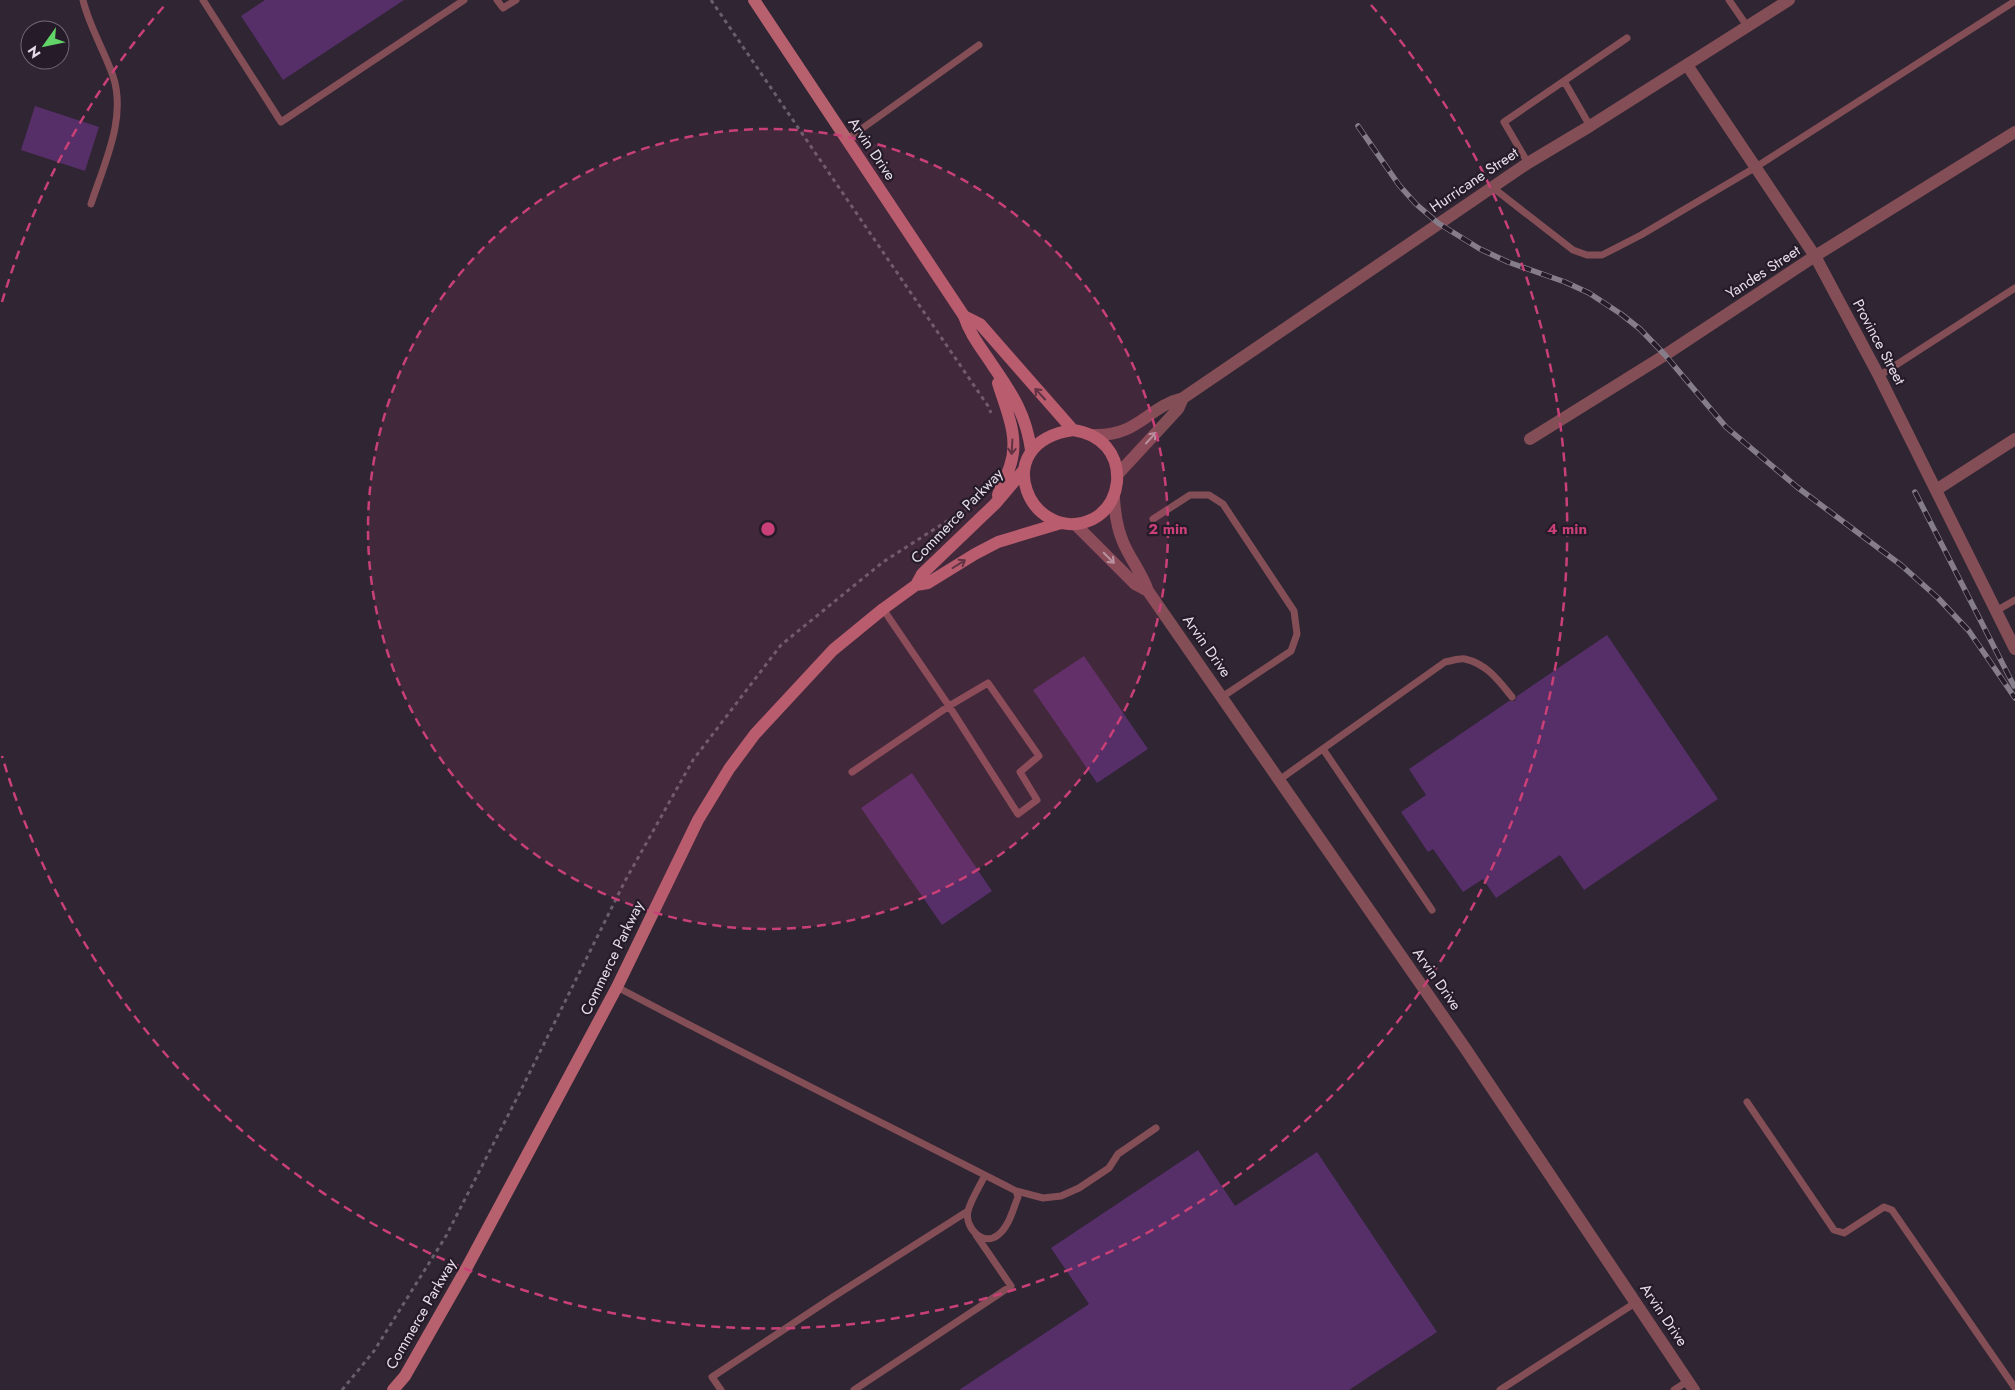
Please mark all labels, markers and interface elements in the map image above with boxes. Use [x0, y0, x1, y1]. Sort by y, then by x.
north arrow [20, 20, 70, 70]
text: N [23, 42, 46, 62]
street label: Arvin Drive [843, 113, 901, 185]
street label: Hurricane Street [1425, 142, 1523, 218]
street label: Yandes Street [1722, 240, 1805, 304]
street label: Province Street [1847, 295, 1911, 389]
one-way arrow [1035, 387, 1046, 400]
one-way arrow [1145, 432, 1157, 445]
one-way arrow [1008, 438, 1017, 454]
street label: Commerce Parkway [906, 463, 1009, 569]
text: 2 min [1148, 518, 1188, 540]
text: 4 min [1547, 518, 1587, 540]
centre of rings [759, 520, 777, 538]
one-way arrow [1103, 552, 1116, 564]
one-way arrow [952, 558, 966, 568]
street label: Arvin Drive [1177, 610, 1237, 682]
street label: Commerce Parkway [575, 897, 649, 1019]
street label: Arvin Drive [1407, 943, 1467, 1015]
street label: Commerce Parkway [380, 1254, 462, 1374]
street label: Arvin Drive [1635, 1279, 1693, 1351]

